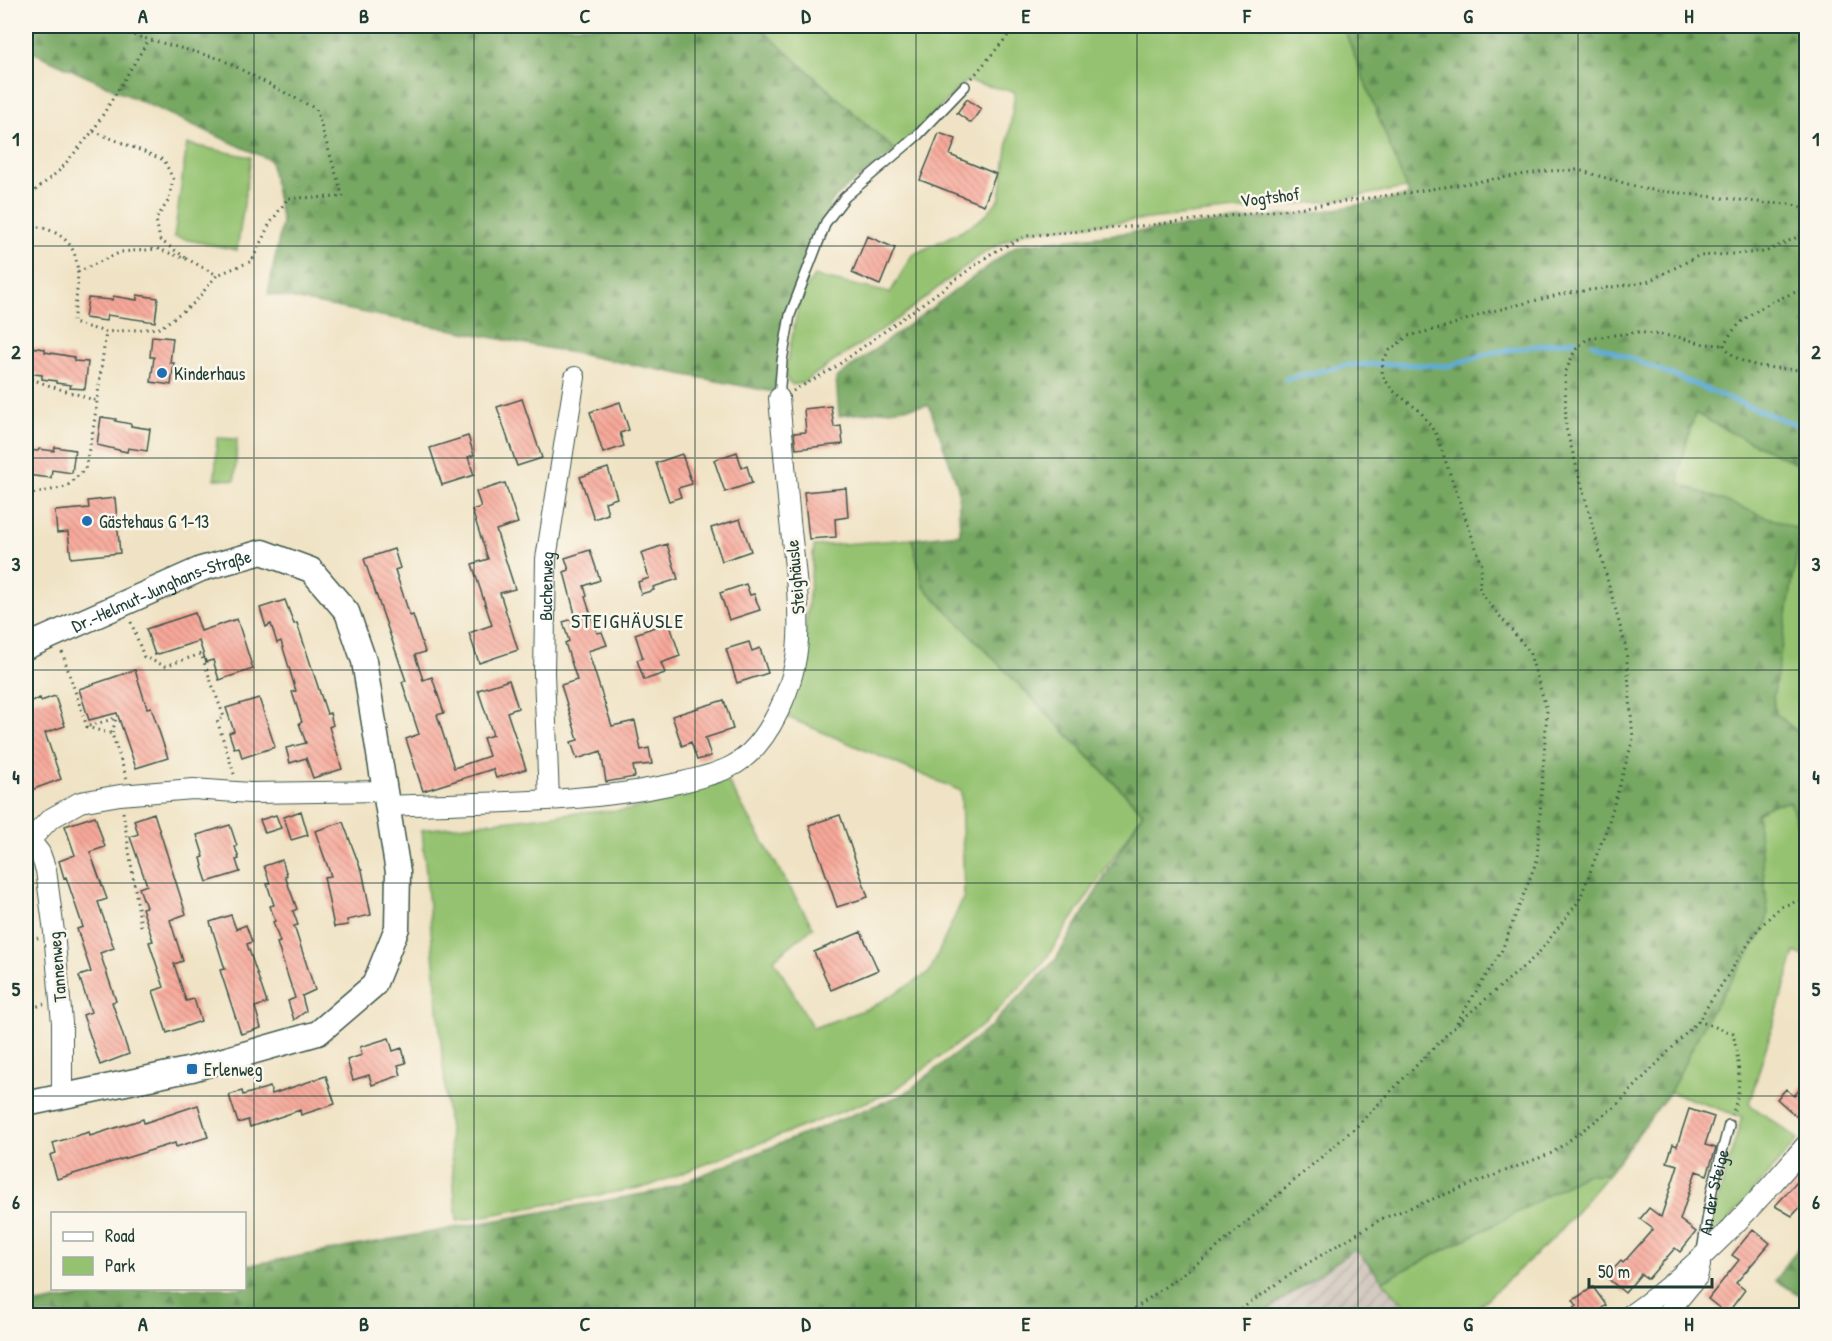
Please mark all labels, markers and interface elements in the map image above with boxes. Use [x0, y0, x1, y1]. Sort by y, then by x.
text: A [138, 2, 148, 29]
text: B [359, 2, 369, 29]
text: C [580, 2, 591, 29]
text: D [801, 2, 811, 29]
text: E [1022, 2, 1031, 29]
text: F [1242, 2, 1252, 29]
text: G [1463, 2, 1473, 29]
text: H [1684, 2, 1694, 29]
text: 1 [12, 125, 20, 152]
text: 1 [1812, 125, 1820, 152]
street label: Vogtshof [1239, 181, 1302, 213]
text: 2 [11, 338, 21, 365]
text: 2 [1811, 338, 1821, 365]
place label: Kinderhaus [174, 361, 246, 386]
marker: Kinderhaus [155, 366, 169, 380]
place label: Gästehaus G 1-13 [99, 509, 209, 534]
marker: Gästehaus G 1-13 [80, 514, 94, 528]
street label: Steighäusle [779, 539, 811, 615]
street label: Dr.-Helmut-Junghans-Straße [67, 543, 254, 638]
street label: Buchenweg [532, 549, 560, 621]
text: 3 [12, 550, 21, 577]
text: 3 [1812, 550, 1821, 577]
district label: STEIGHÄUSLE [571, 607, 685, 634]
text: 4 [12, 763, 20, 790]
text: 4 [1812, 763, 1820, 790]
street label: Tannenweg [41, 931, 73, 1003]
text: 5 [12, 975, 21, 1002]
text: 5 [1812, 975, 1821, 1002]
place label: Erlenweg [204, 1057, 262, 1082]
marker: Erlenweg [185, 1062, 199, 1076]
street label: An der Steige [1692, 1146, 1735, 1237]
text: 6 [12, 1188, 20, 1215]
text: 6 [1812, 1188, 1820, 1215]
legend [51, 1212, 246, 1290]
text: Road [105, 1223, 135, 1248]
scale bar [1589, 1251, 1712, 1289]
text: Park [105, 1253, 136, 1278]
text: 50 m [1598, 1259, 1630, 1284]
text: A [138, 1310, 148, 1337]
text: B [359, 1310, 369, 1337]
text: C [580, 1310, 591, 1337]
text: D [801, 1310, 811, 1337]
text: E [1022, 1310, 1031, 1337]
text: F [1242, 1310, 1252, 1337]
text: G [1463, 1310, 1473, 1337]
text: H [1684, 1310, 1694, 1337]

